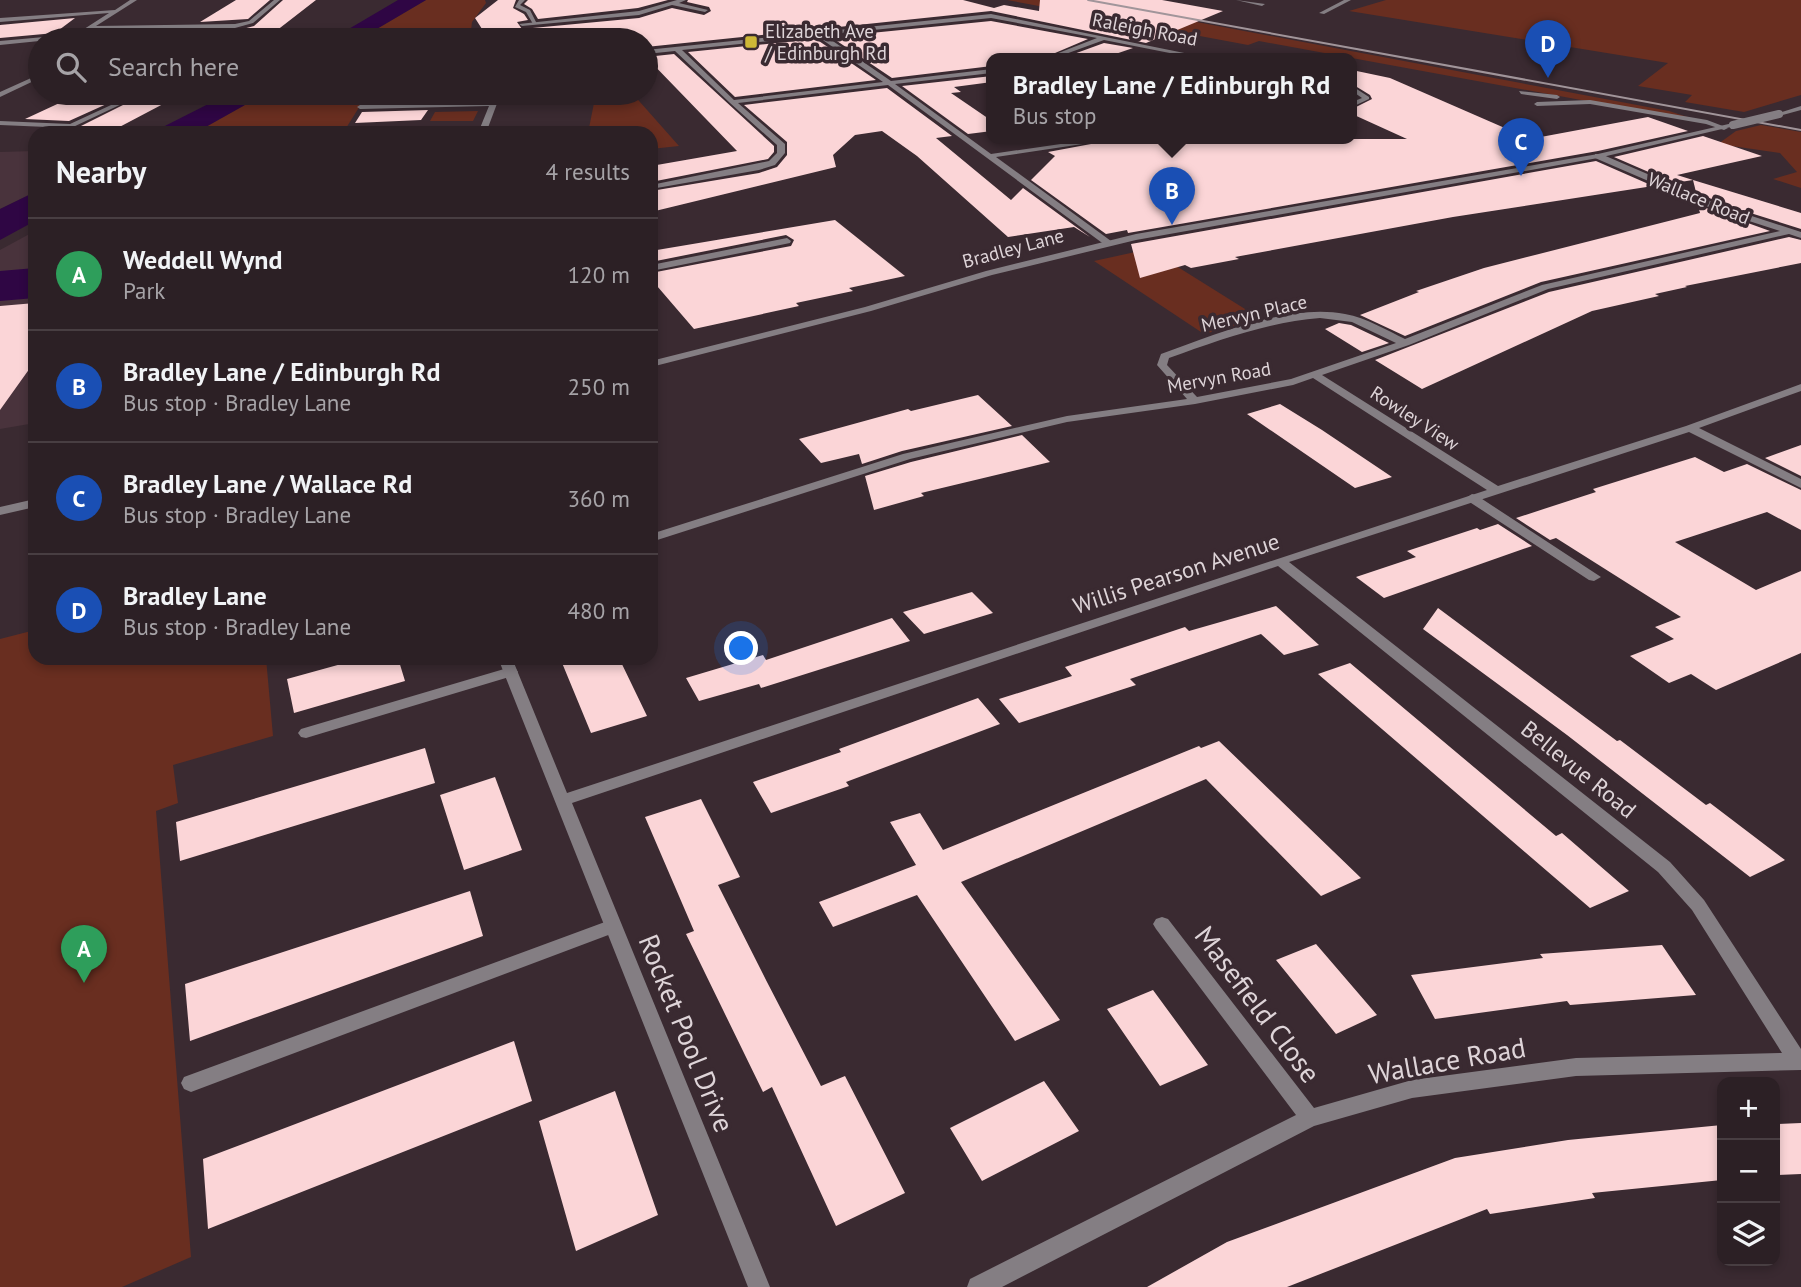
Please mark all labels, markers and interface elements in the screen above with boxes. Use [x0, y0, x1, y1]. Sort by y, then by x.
street label: Raleigh Road [1090, 7, 1200, 51]
place label: Elizabeth Ave / Edinburgh Rd [764, 19, 887, 65]
pin: D [1525, 20, 1571, 78]
search box [28, 28, 658, 105]
marker: Elizabeth Ave / Edinburgh Rd [743, 34, 759, 50]
icon: search [52, 48, 90, 86]
text: Search here [108, 50, 239, 83]
popup [986, 53, 1357, 144]
text: Bradley Lane / Edinburgh Rd [1013, 68, 1330, 101]
text: Bus stop [1013, 101, 1096, 130]
pin: C [1498, 118, 1544, 176]
text: Nearby [56, 152, 146, 191]
text: 4 results [546, 157, 630, 186]
pin: B [1149, 167, 1195, 225]
street label: Wallace Road [1644, 167, 1754, 229]
street label: Bradley Lane [960, 223, 1066, 273]
text: Weddell Wynd [123, 243, 283, 276]
text: A [72, 260, 86, 289]
text: 120 m [568, 260, 630, 289]
text: Park [123, 276, 165, 305]
street label: Mervyn Place [1199, 289, 1309, 337]
text: Bradley Lane / Edinburgh Rd [123, 355, 441, 388]
street label: Mervyn Road [1165, 356, 1273, 398]
text: B [72, 372, 86, 401]
text: 250 m [568, 372, 630, 401]
street label: Rowley View [1366, 380, 1464, 456]
text: Bus stop · Bradley Lane [123, 388, 351, 417]
text: Bradley Lane / Wallace Rd [123, 467, 412, 500]
text: C [73, 484, 85, 513]
text: 360 m [568, 484, 630, 513]
text: Bus stop · Bradley Lane [123, 500, 351, 529]
street label: Willis Pearson Avenue [1069, 526, 1283, 620]
text: Bradley Lane [123, 579, 267, 612]
text: D [72, 596, 86, 625]
text: 480 m [568, 596, 630, 625]
text: Bus stop · Bradley Lane [123, 612, 351, 641]
your location [724, 631, 758, 665]
street label: Bellevue Road [1516, 714, 1642, 824]
street label: Masefield Close [1187, 918, 1329, 1090]
pin: A [61, 925, 107, 983]
street label: Rocket Pool Drive [630, 929, 744, 1137]
street label: Wallace Road [1365, 1028, 1529, 1092]
map controls [1717, 1077, 1780, 1266]
button: + [1717, 1077, 1780, 1140]
button: − [1717, 1140, 1780, 1203]
button: layers [1717, 1203, 1780, 1266]

